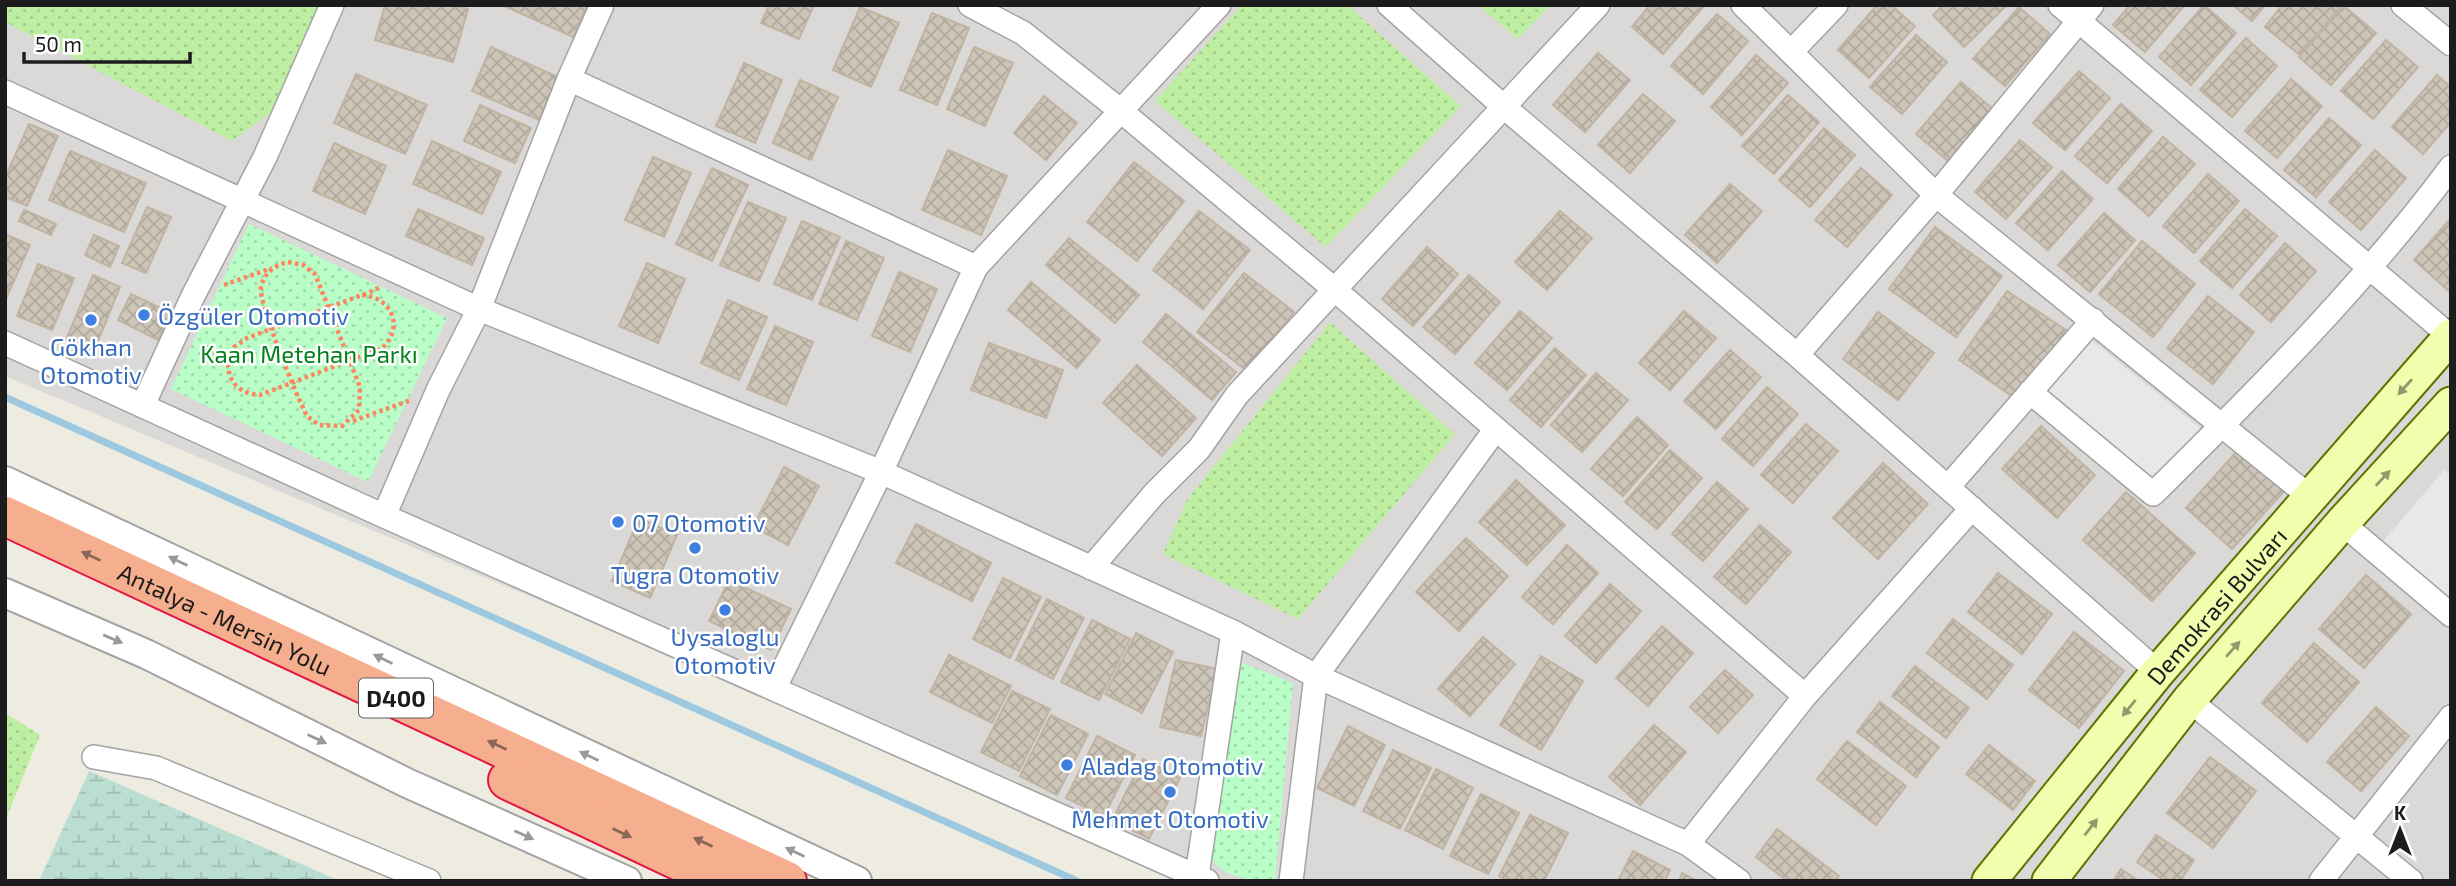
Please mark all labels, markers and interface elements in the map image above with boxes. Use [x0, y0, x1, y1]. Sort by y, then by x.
scale bar [24, 21, 191, 65]
text: 50 m [35, 31, 82, 56]
place label: Özgüler Otomotiv [158, 301, 349, 330]
marker: Özgüler Otomotiv [136, 307, 152, 323]
marker: Gökhan Otomotiv [83, 312, 99, 328]
place label: Gökhan Otomotiv [40, 332, 142, 389]
park label: Kaan Metehan Parkı [200, 339, 418, 368]
one-way arrow [2398, 378, 2414, 395]
one-way arrow [2375, 469, 2391, 487]
place label: 07 Otomotiv [632, 508, 766, 537]
marker: 07 Otomotiv [610, 514, 626, 530]
street label: Demokrasi Bulvarı [2140, 521, 2292, 690]
marker: Tugra Otomotiv [687, 540, 703, 556]
one-way arrow [81, 550, 101, 562]
one-way arrow [167, 556, 188, 567]
street label: Antalya - Mersin Yolu [114, 557, 336, 681]
place label: Tugra Otomotiv [611, 560, 779, 589]
marker: Uysaloglu Otomotiv [717, 602, 733, 618]
place label: Uysaloglu Otomotiv [670, 622, 780, 679]
one-way arrow [103, 634, 124, 645]
one-way arrow [2225, 641, 2240, 658]
one-way arrow [373, 654, 393, 665]
road number: D400 [359, 678, 433, 718]
one-way arrow [2122, 699, 2137, 716]
one-way arrow [308, 732, 328, 744]
one-way arrow [487, 739, 507, 751]
one-way arrow [579, 751, 599, 762]
place label: Aladag Otomotiv [1081, 751, 1263, 780]
marker: Aladag Otomotiv [1059, 757, 1075, 773]
marker: Mehmet Otomotiv [1162, 784, 1178, 800]
north arrow [2365, 795, 2435, 865]
text: K [2394, 801, 2406, 824]
place label: Mehmet Otomotiv [1071, 804, 1269, 833]
one-way arrow [2083, 818, 2098, 836]
one-way arrow [611, 828, 632, 839]
one-way arrow [514, 829, 534, 841]
one-way arrow [693, 836, 713, 847]
one-way arrow [785, 846, 805, 858]

